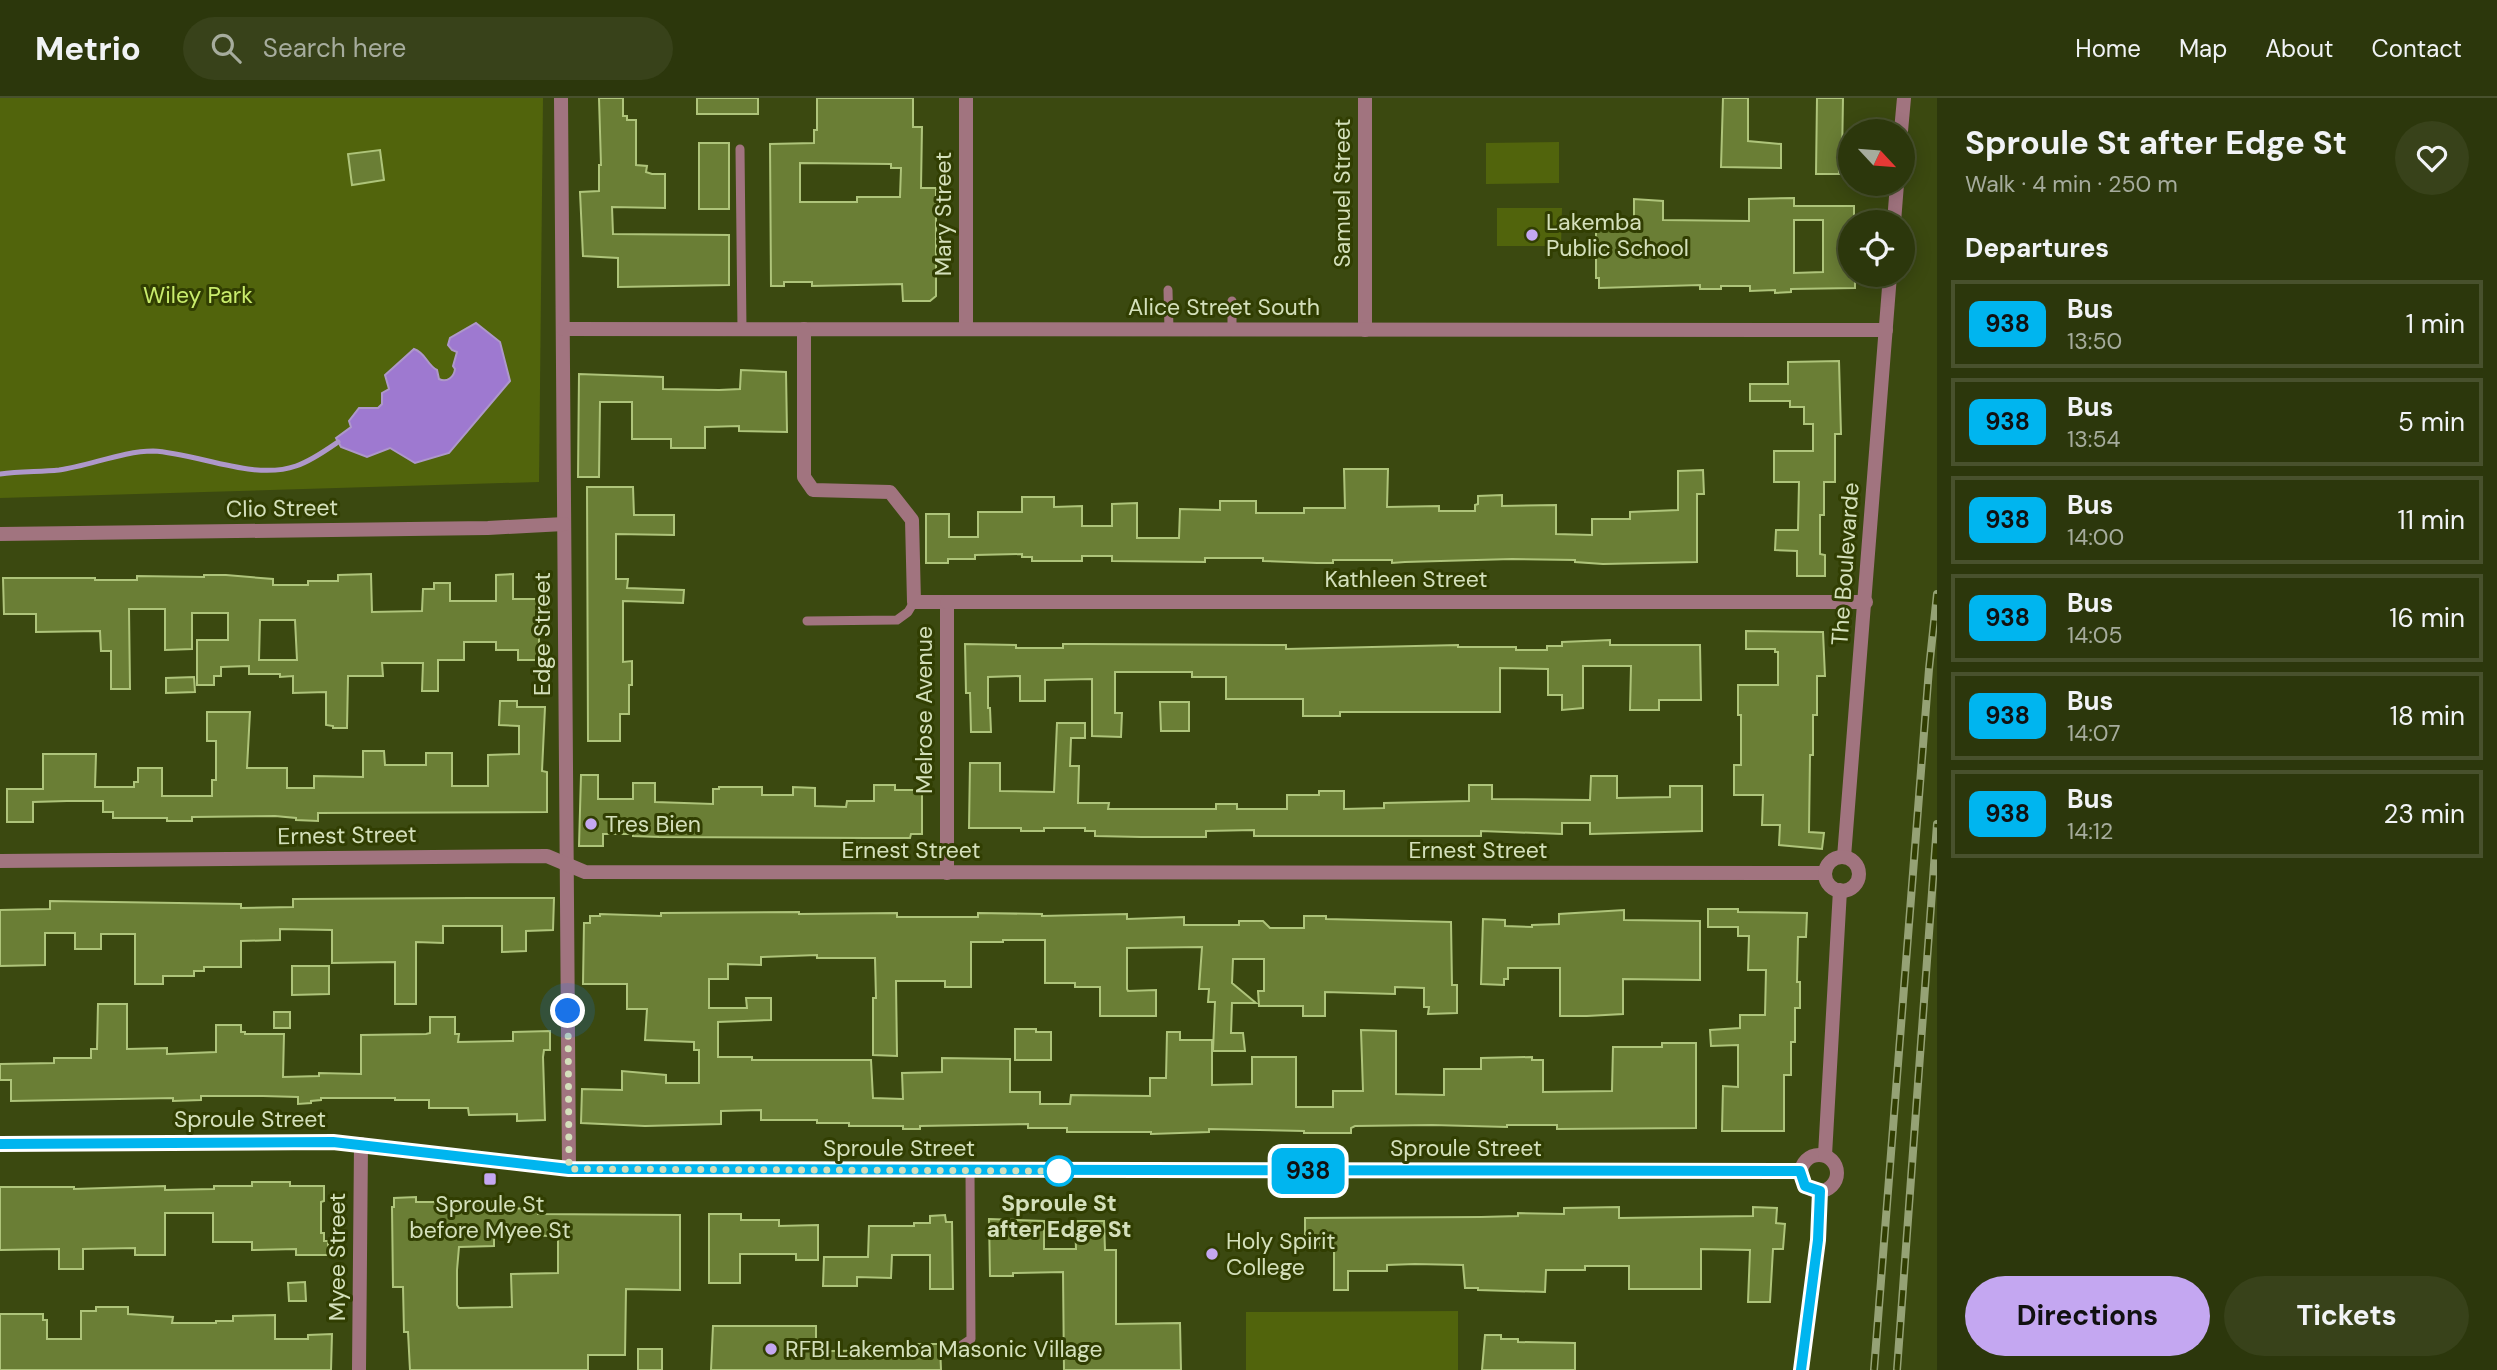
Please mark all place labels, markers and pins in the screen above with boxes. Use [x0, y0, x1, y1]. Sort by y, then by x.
place label: Lakemba Public School [1546, 207, 1689, 263]
marker: Lakemba Public School [1524, 227, 1540, 243]
place label: Tres Bien [605, 809, 701, 839]
marker: Tres Bien [583, 816, 599, 832]
marker: Sproule St after Edge St [1044, 1156, 1074, 1186]
marker: Sproule St before Myee St [482, 1171, 498, 1187]
place label: Sproule St after Edge St [986, 1188, 1132, 1244]
place label: Sproule St before Myee St [409, 1189, 571, 1245]
place label: Holy Spirit College [1226, 1226, 1336, 1282]
marker: Holy Spirit College [1204, 1246, 1220, 1262]
place label: RFBI Lakemba Masonic Village [785, 1334, 1102, 1364]
marker: RFBI Lakemba Masonic Village [763, 1341, 779, 1357]

